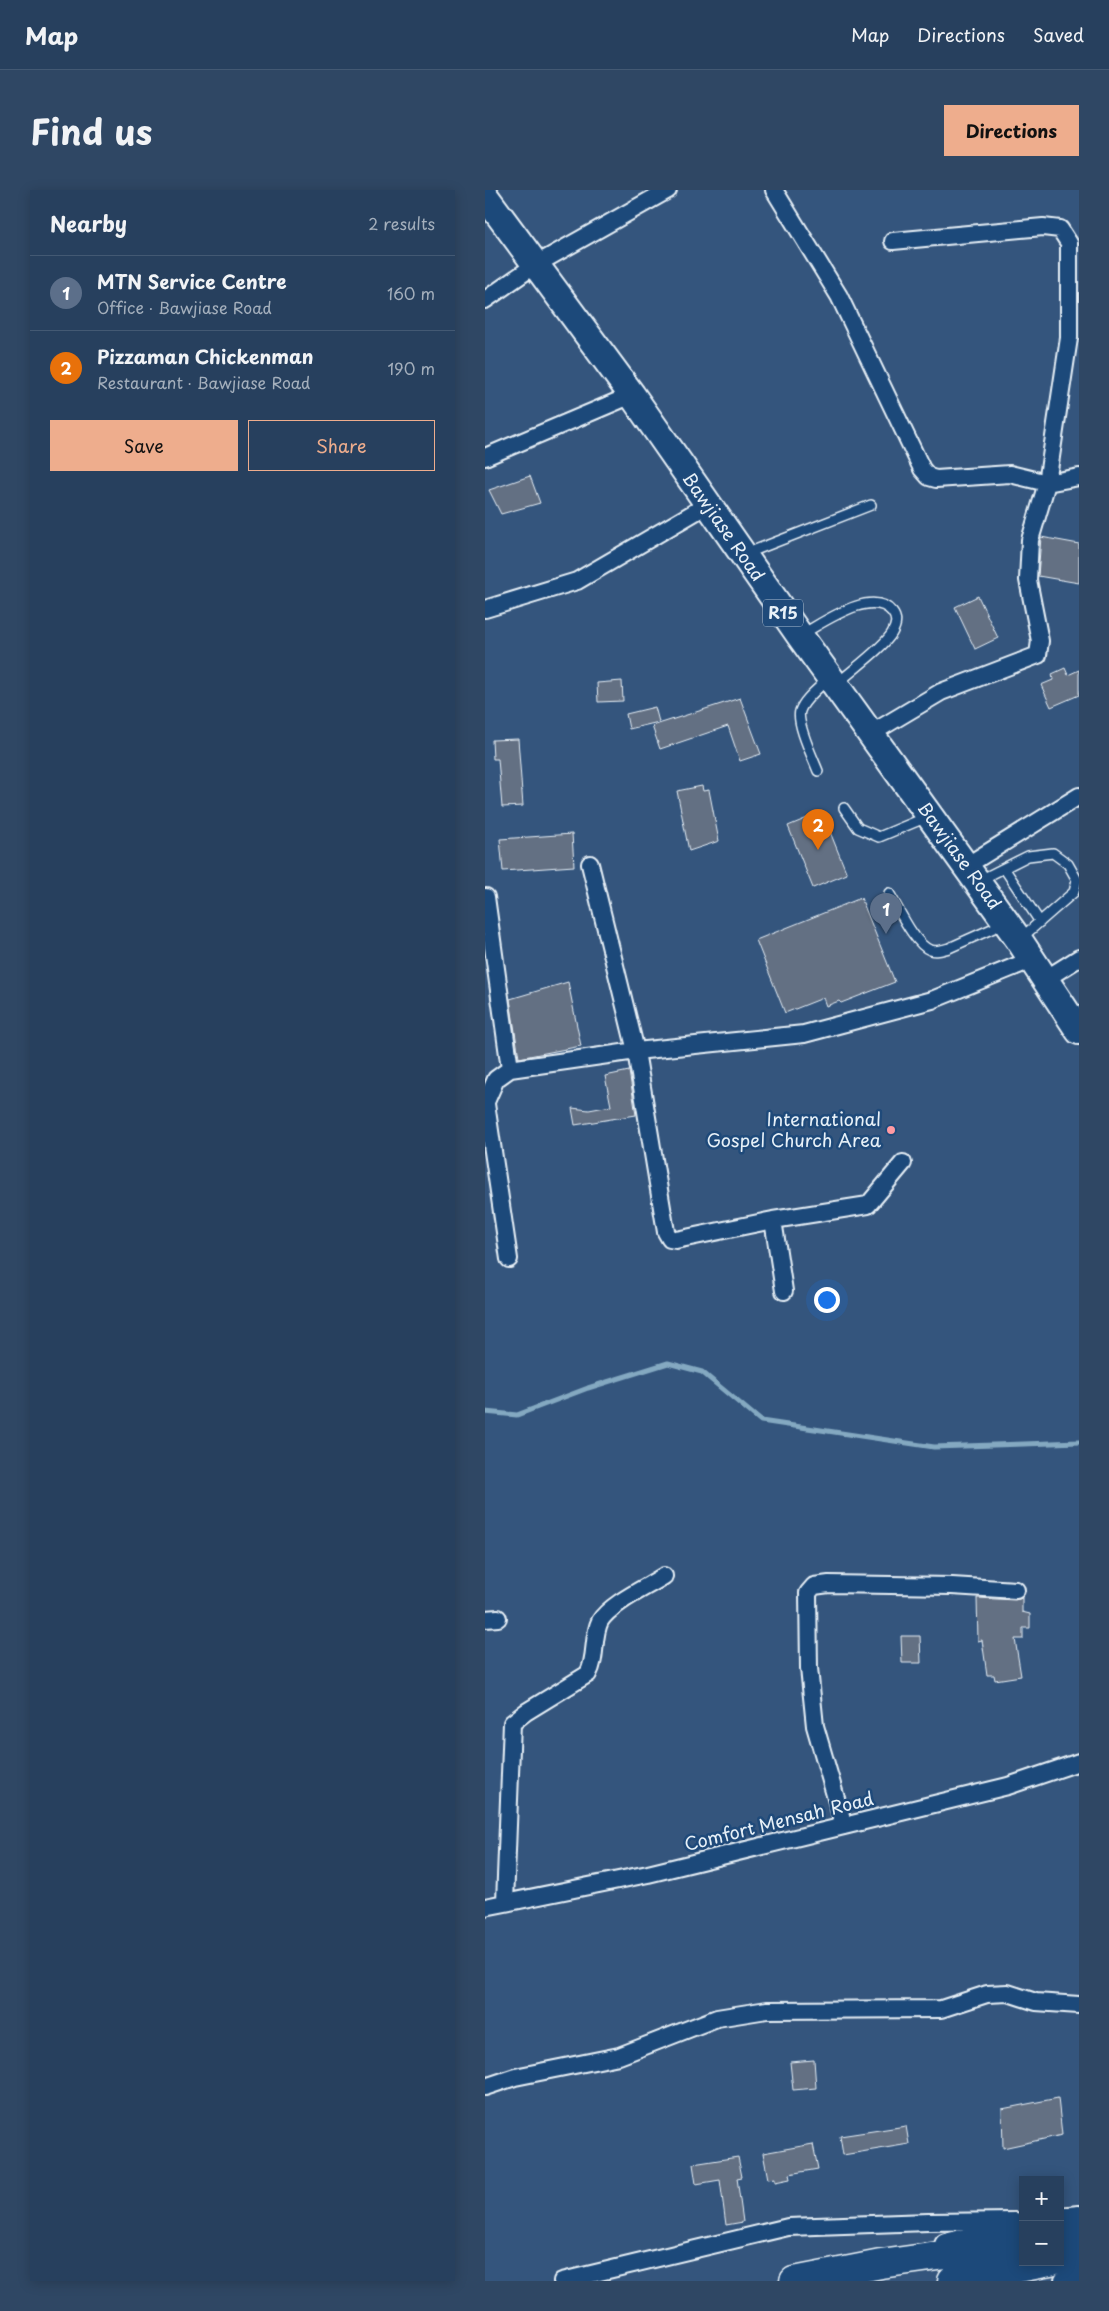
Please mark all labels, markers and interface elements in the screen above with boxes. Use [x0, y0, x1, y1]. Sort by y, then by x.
text: Map [25, 17, 78, 53]
text: Map [851, 21, 889, 48]
text: Directions [917, 21, 1005, 48]
text: Saved [1033, 21, 1084, 48]
text: Find us [30, 104, 152, 157]
button: Directions [944, 105, 1079, 156]
text: Nearby [50, 207, 127, 239]
text: 2 results [368, 211, 435, 235]
text: MTN Service Centre [97, 267, 287, 295]
text: 1 [62, 281, 70, 305]
text: 160 m [387, 281, 435, 305]
text: Office · Bawjiase Road [97, 295, 272, 319]
text: Pizzaman Chickenman [97, 342, 314, 370]
text: 2 [60, 356, 72, 380]
text: 190 m [387, 356, 435, 380]
text: Restaurant · Bawjiase Road [97, 370, 311, 394]
button: Save [50, 420, 238, 471]
button: Share [248, 420, 435, 471]
street label: Bawjiase Road [676, 466, 772, 586]
road number: R15 [763, 599, 803, 626]
street label: Bawjiase Road [912, 795, 1009, 915]
pin: 2 [802, 809, 834, 850]
pin: 1 [870, 893, 902, 934]
place label: International Gospel Church Area [706, 1105, 882, 1153]
marker: International Gospel Church Area [885, 1124, 897, 1136]
your location [814, 1287, 840, 1313]
street label: Comfort Mensah Road [681, 1784, 876, 1857]
map controls [1019, 2176, 1064, 2266]
button: + [1019, 2176, 1064, 2221]
button: − [1019, 2221, 1064, 2266]

